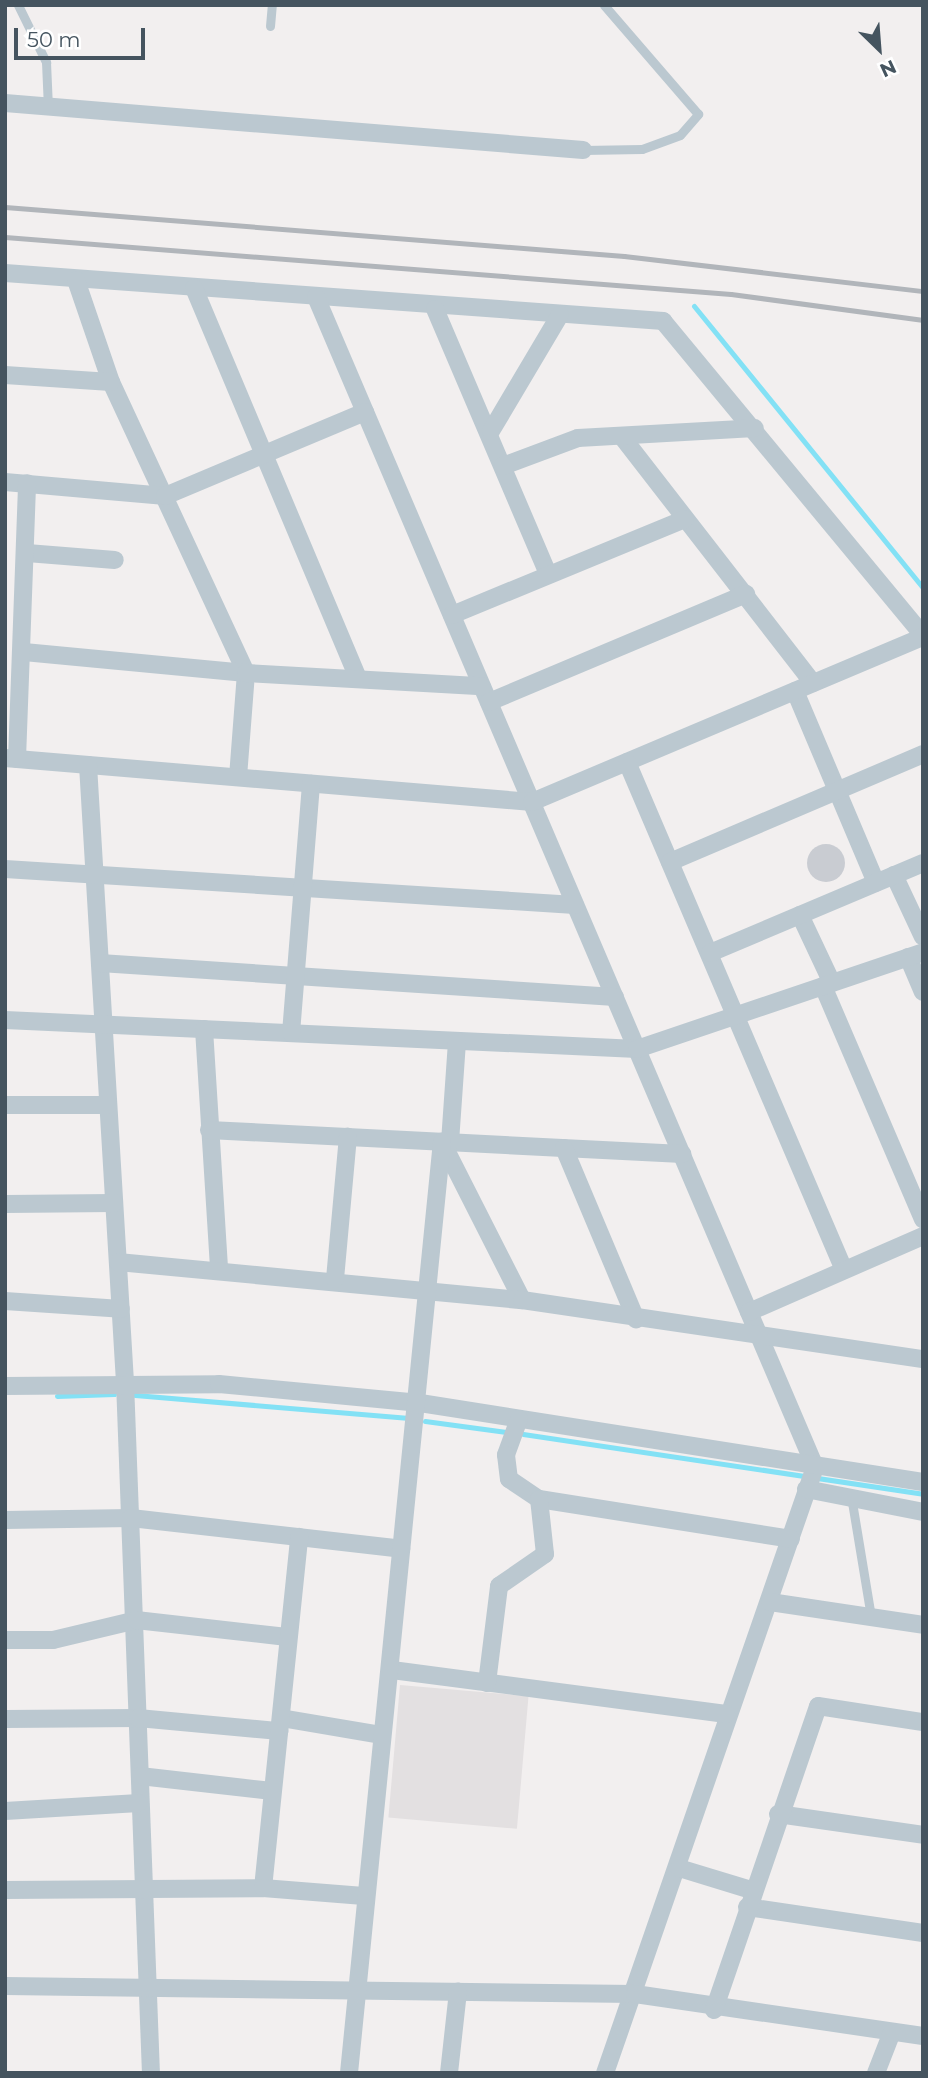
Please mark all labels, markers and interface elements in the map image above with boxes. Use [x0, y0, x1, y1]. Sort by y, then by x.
scale bar [18, 14, 149, 58]
north arrow [844, 14, 914, 84]
text: 50 m [27, 27, 81, 52]
text: N [876, 55, 900, 82]

